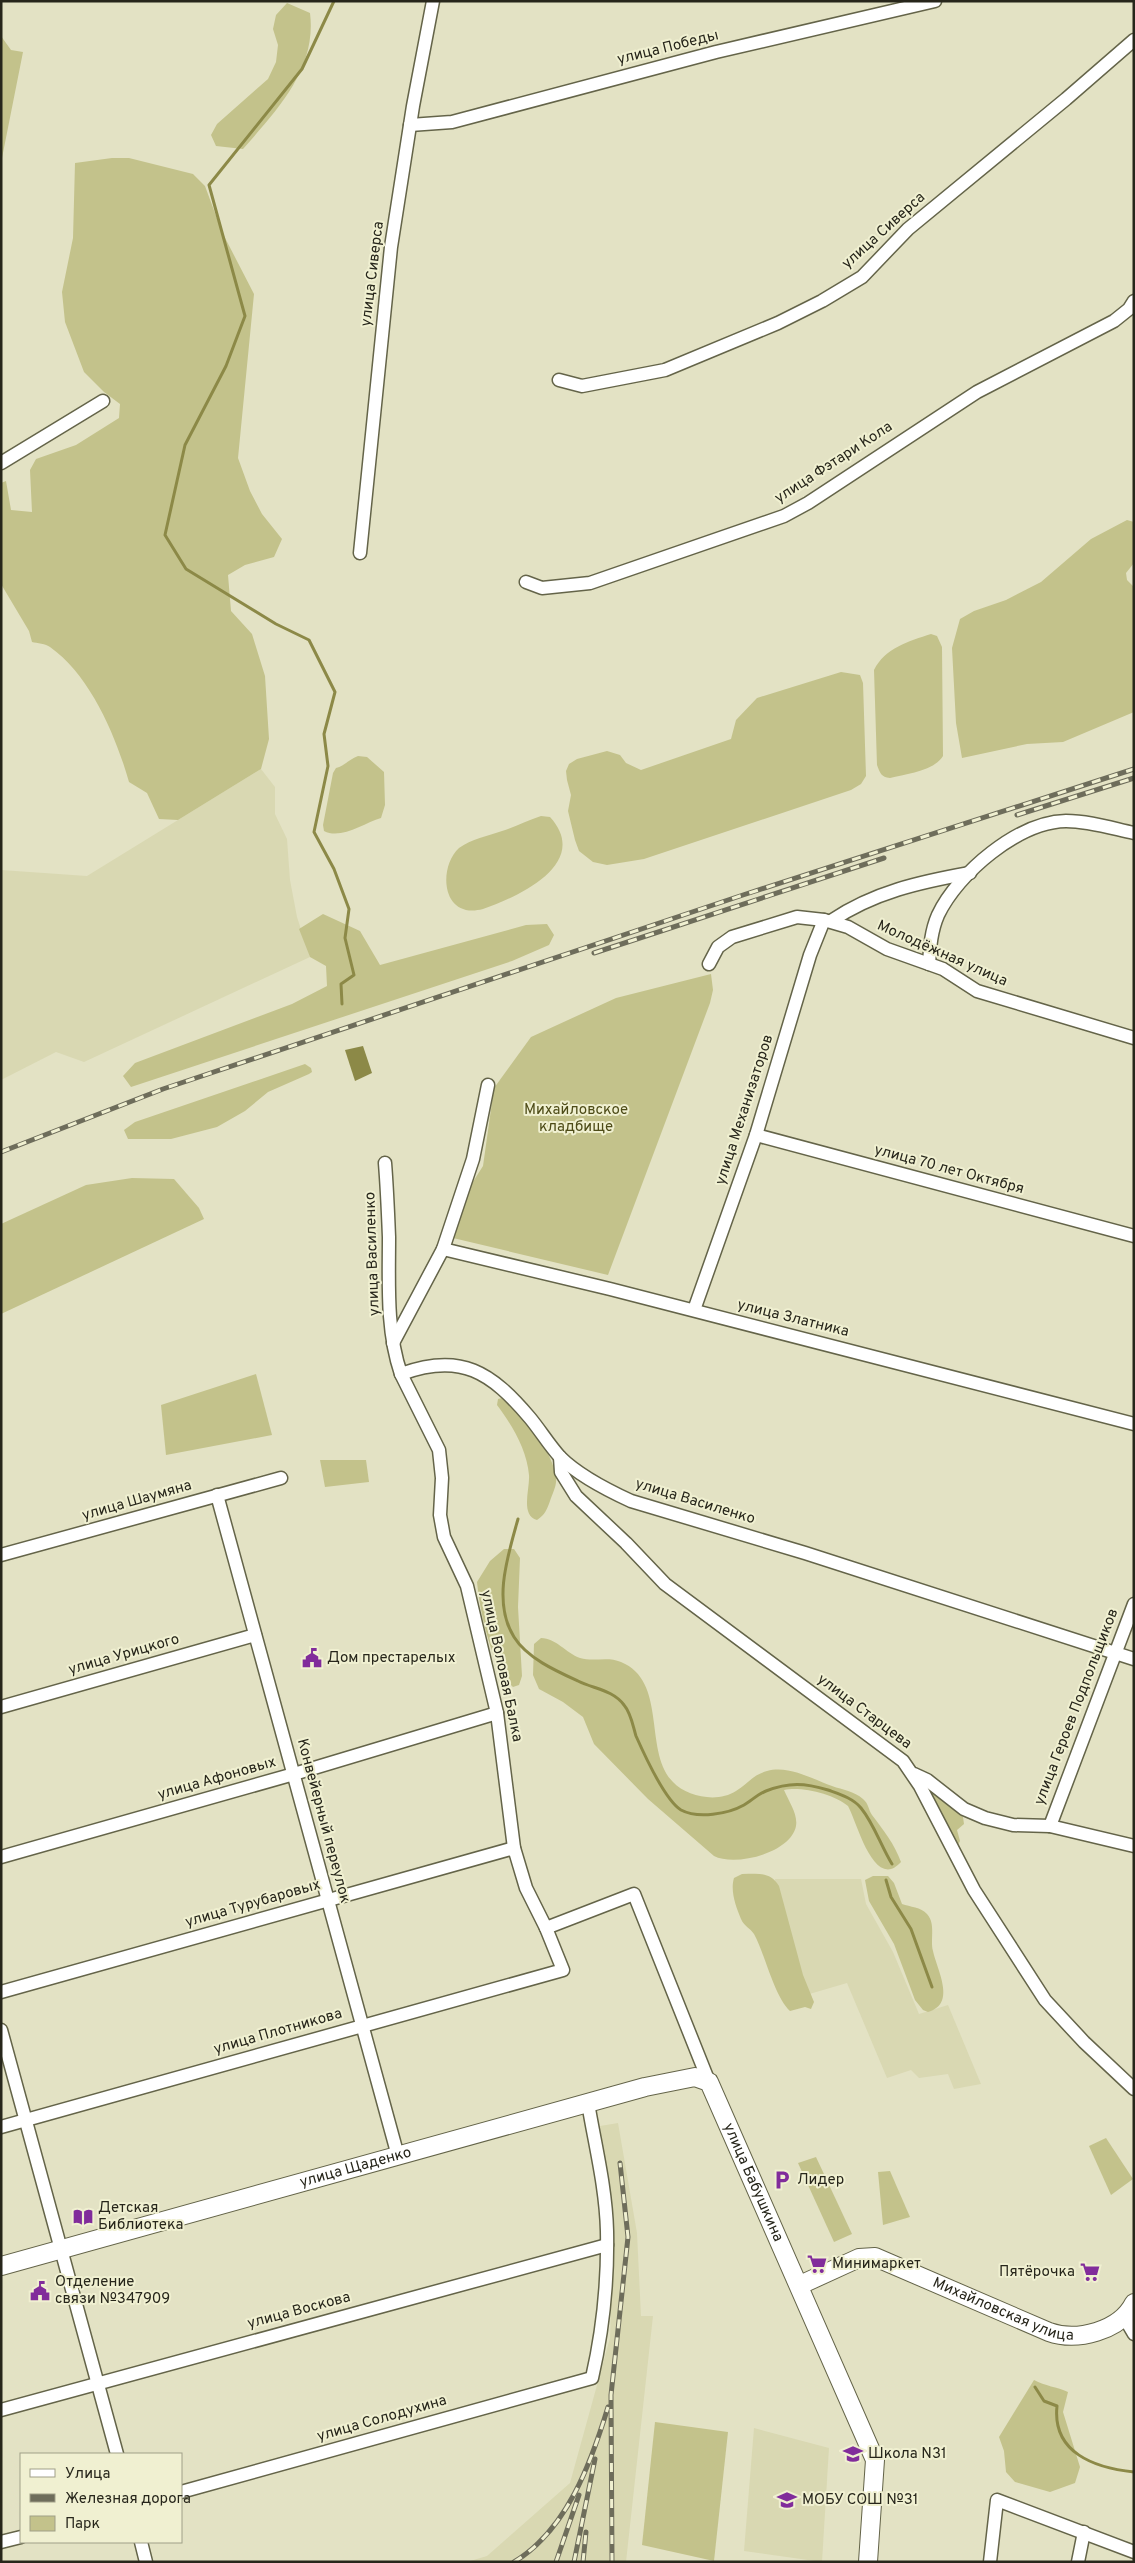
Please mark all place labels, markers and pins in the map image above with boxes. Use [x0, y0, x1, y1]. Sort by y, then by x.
public building icon: Дом престарелых [301, 1647, 323, 1669]
place label: Дом престарелых [327, 1649, 456, 1668]
parking icon: Лидер [771, 2169, 793, 2191]
place label: Лидер [797, 2171, 844, 2190]
place label: Детская Библиотека [98, 2199, 183, 2235]
library icon: Детская Библиотека [72, 2206, 94, 2228]
supermarket icon: Минимаркет [806, 2253, 828, 2275]
place label: Минимаркет [832, 2255, 921, 2274]
supermarket icon: Пятёрочка [1079, 2261, 1101, 2283]
place label: Пятёрочка [999, 2263, 1075, 2282]
place label: Отделение связи №347909 [55, 2273, 170, 2309]
public building icon: Отделение связи №347909 [29, 2280, 51, 2302]
school or university icon: Школа N31 [842, 2443, 864, 2465]
place label: Школа N31 [868, 2445, 946, 2464]
school or university icon: МОБУ СОШ №31 [776, 2489, 798, 2511]
place label: МОБУ СОШ №31 [802, 2491, 918, 2510]

